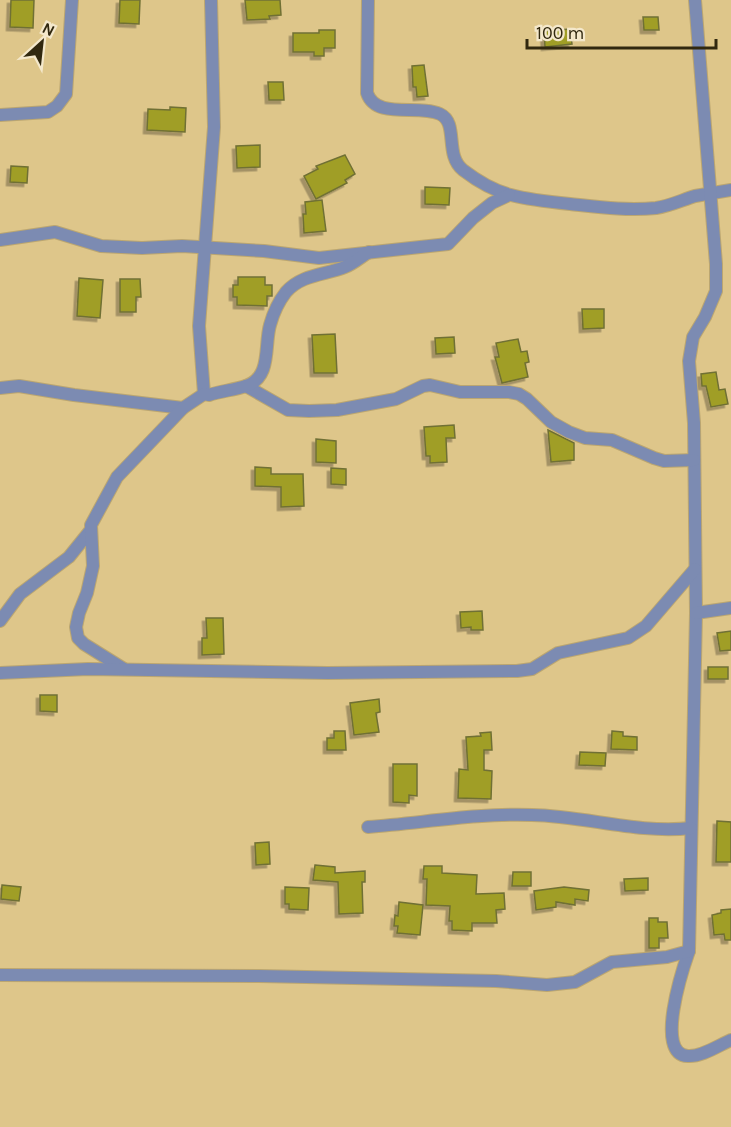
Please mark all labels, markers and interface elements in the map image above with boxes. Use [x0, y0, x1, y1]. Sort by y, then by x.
north arrow [12, 12, 72, 72]
scale bar [527, 12, 716, 50]
text: N [39, 18, 58, 40]
text: 100 m [536, 22, 584, 44]

